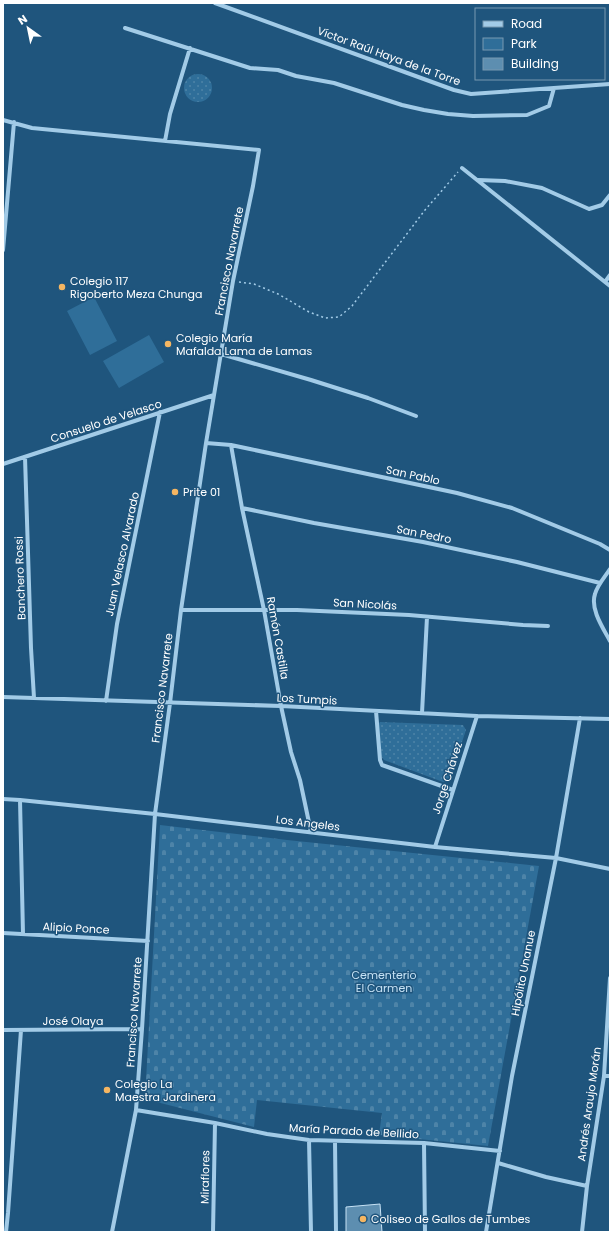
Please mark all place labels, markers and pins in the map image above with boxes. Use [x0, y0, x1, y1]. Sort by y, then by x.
place label: Colegio 117 Rigoberto Meza Chunga [70, 273, 202, 302]
marker: Colegio 117 Rigoberto Meza Chunga [57, 282, 67, 292]
place label: Colegio María Mafalda Lama de Lamas [176, 330, 313, 359]
marker: Colegio María Mafalda Lama de Lamas [163, 339, 173, 349]
place label: Prite 01 [183, 484, 220, 500]
marker: Prite 01 [170, 487, 180, 497]
place label: Colegio La Maestra Jardinera [115, 1076, 216, 1105]
marker: Colegio La Maestra Jardinera [102, 1085, 112, 1095]
place label: Coliseo de Gallos de Tumbes [371, 1211, 531, 1227]
marker: Coliseo de Gallos de Tumbes [358, 1214, 368, 1224]

